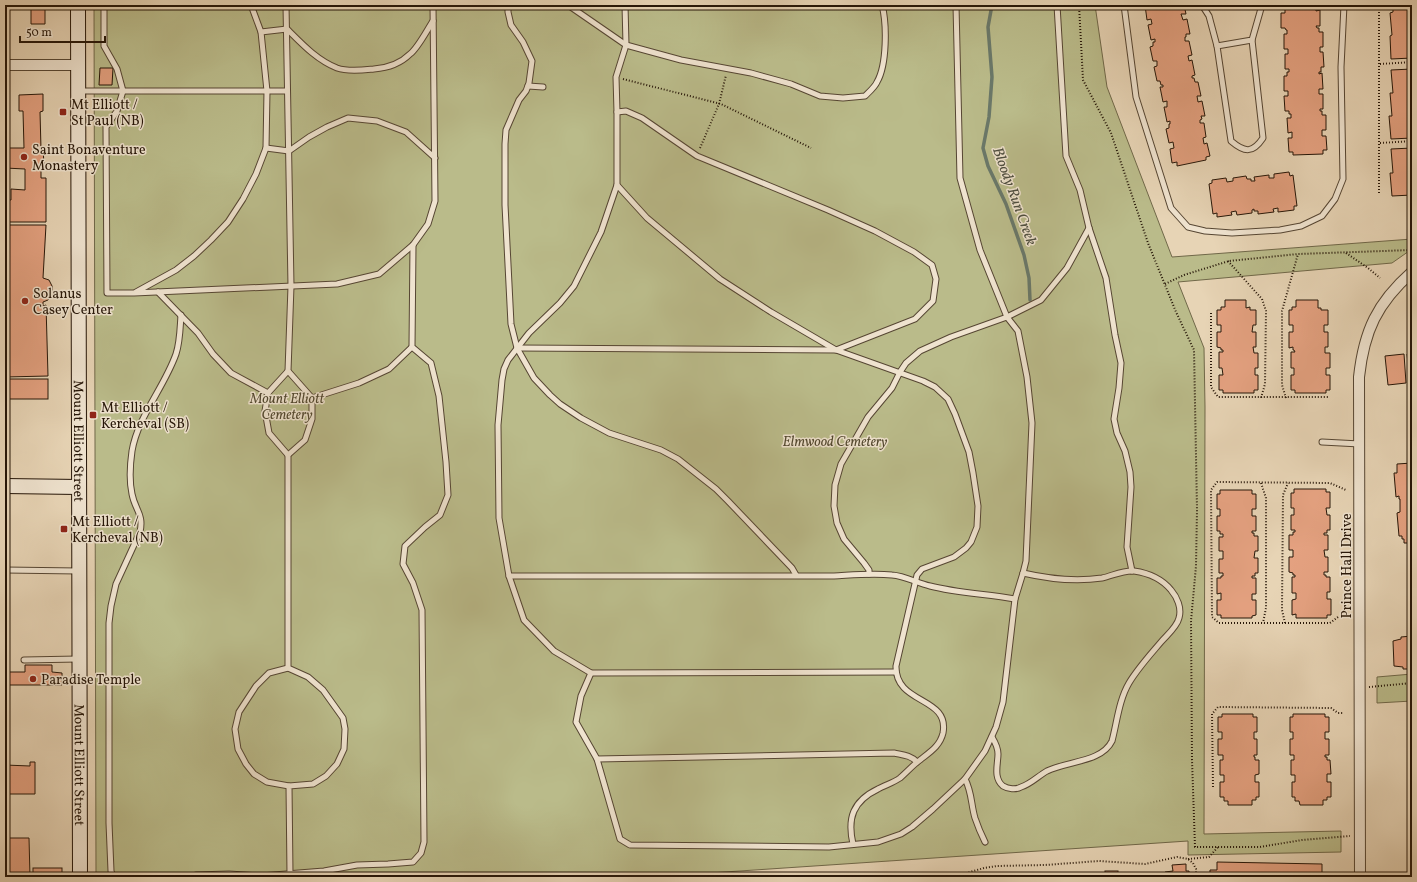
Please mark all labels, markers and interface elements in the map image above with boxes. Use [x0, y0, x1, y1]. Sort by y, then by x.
scale bar [20, 18, 105, 44]
text: 50 m [26, 25, 52, 41]
place label: Mt Elliott / St Paul (NB) [71, 96, 144, 131]
marker: Mt Elliott / St Paul (NB) [58, 107, 68, 117]
place label: Saint Bonaventure Monastery [32, 141, 146, 176]
water label: Bloody Run Creek [986, 144, 1041, 249]
marker: Saint Bonaventure Monastery [19, 152, 29, 162]
place label: Solanus Casey Center [33, 285, 113, 320]
marker: Solanus Casey Center [20, 296, 30, 306]
street label: Mount Elliott Street [68, 380, 87, 502]
park label: Mount Elliott Cemetery [249, 390, 324, 425]
place label: Mt Elliott / Kercheval (SB) [101, 399, 189, 434]
marker: Mt Elliott / Kercheval (SB) [88, 410, 98, 420]
park label: Elmwood Cemetery [783, 433, 888, 452]
place label: Mt Elliott / Kercheval (NB) [72, 513, 163, 548]
street label: Prince Hall Drive [1338, 513, 1357, 619]
marker: Mt Elliott / Kercheval (NB) [59, 524, 69, 534]
place label: Paradise Temple [41, 671, 141, 690]
marker: Paradise Temple [28, 674, 38, 684]
street label: Mount Elliott Street [69, 704, 88, 826]

